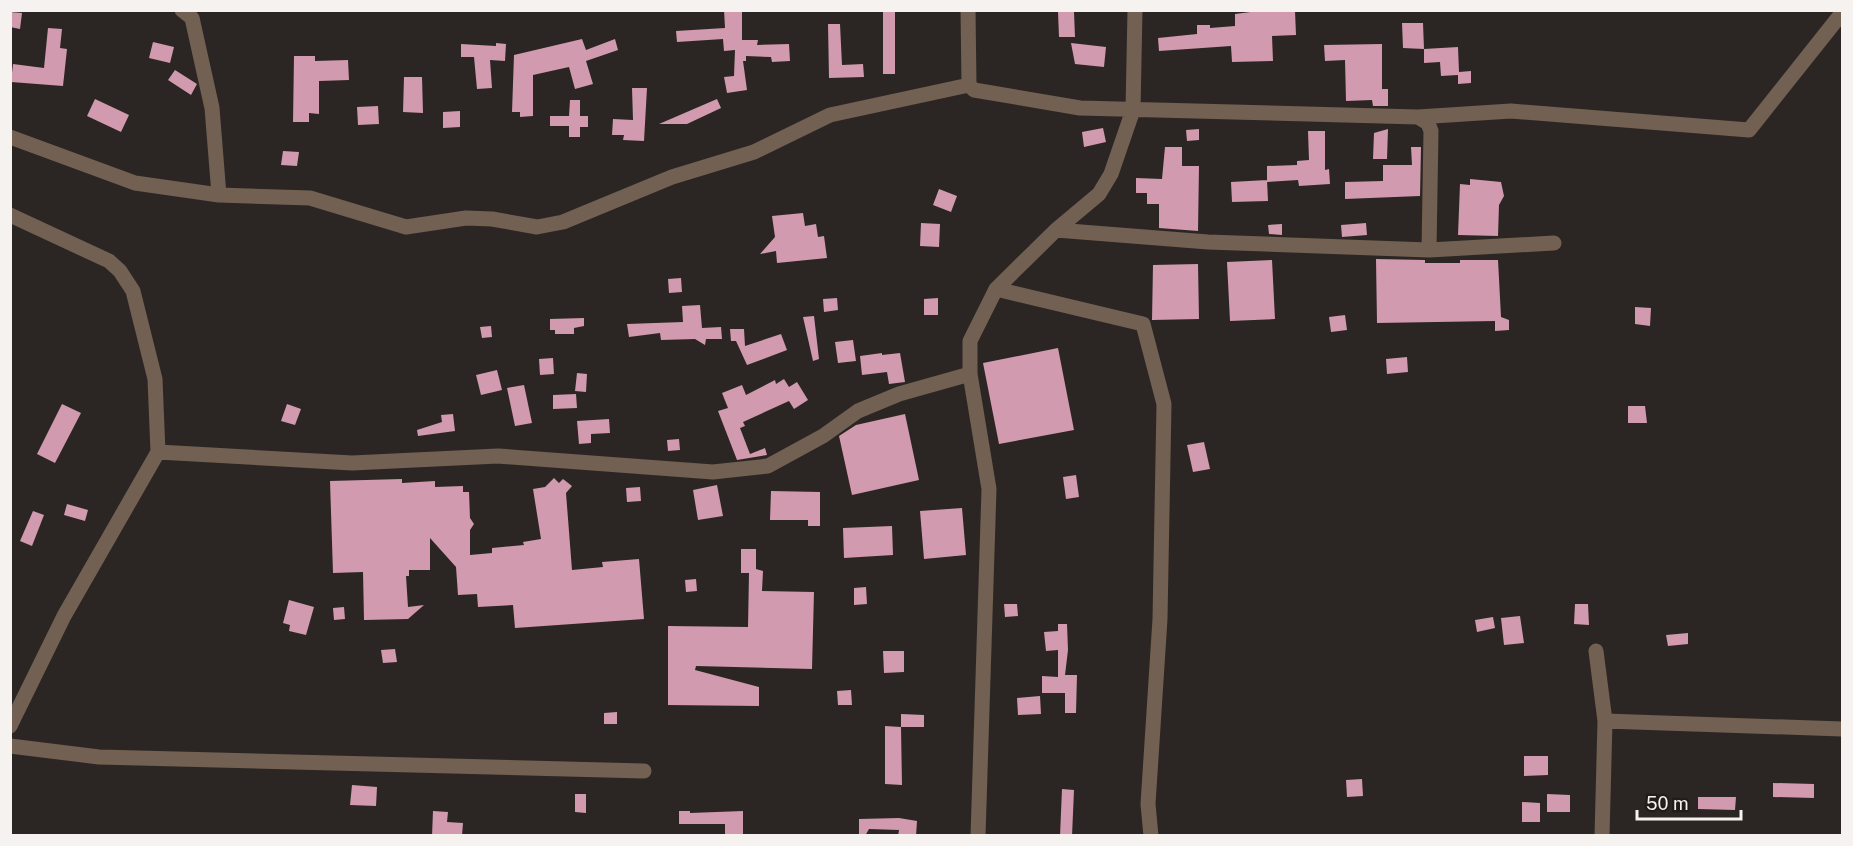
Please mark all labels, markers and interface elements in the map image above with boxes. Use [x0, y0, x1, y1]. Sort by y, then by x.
scale bar [1637, 783, 1740, 821]
text: 50 m [1646, 793, 1689, 814]

